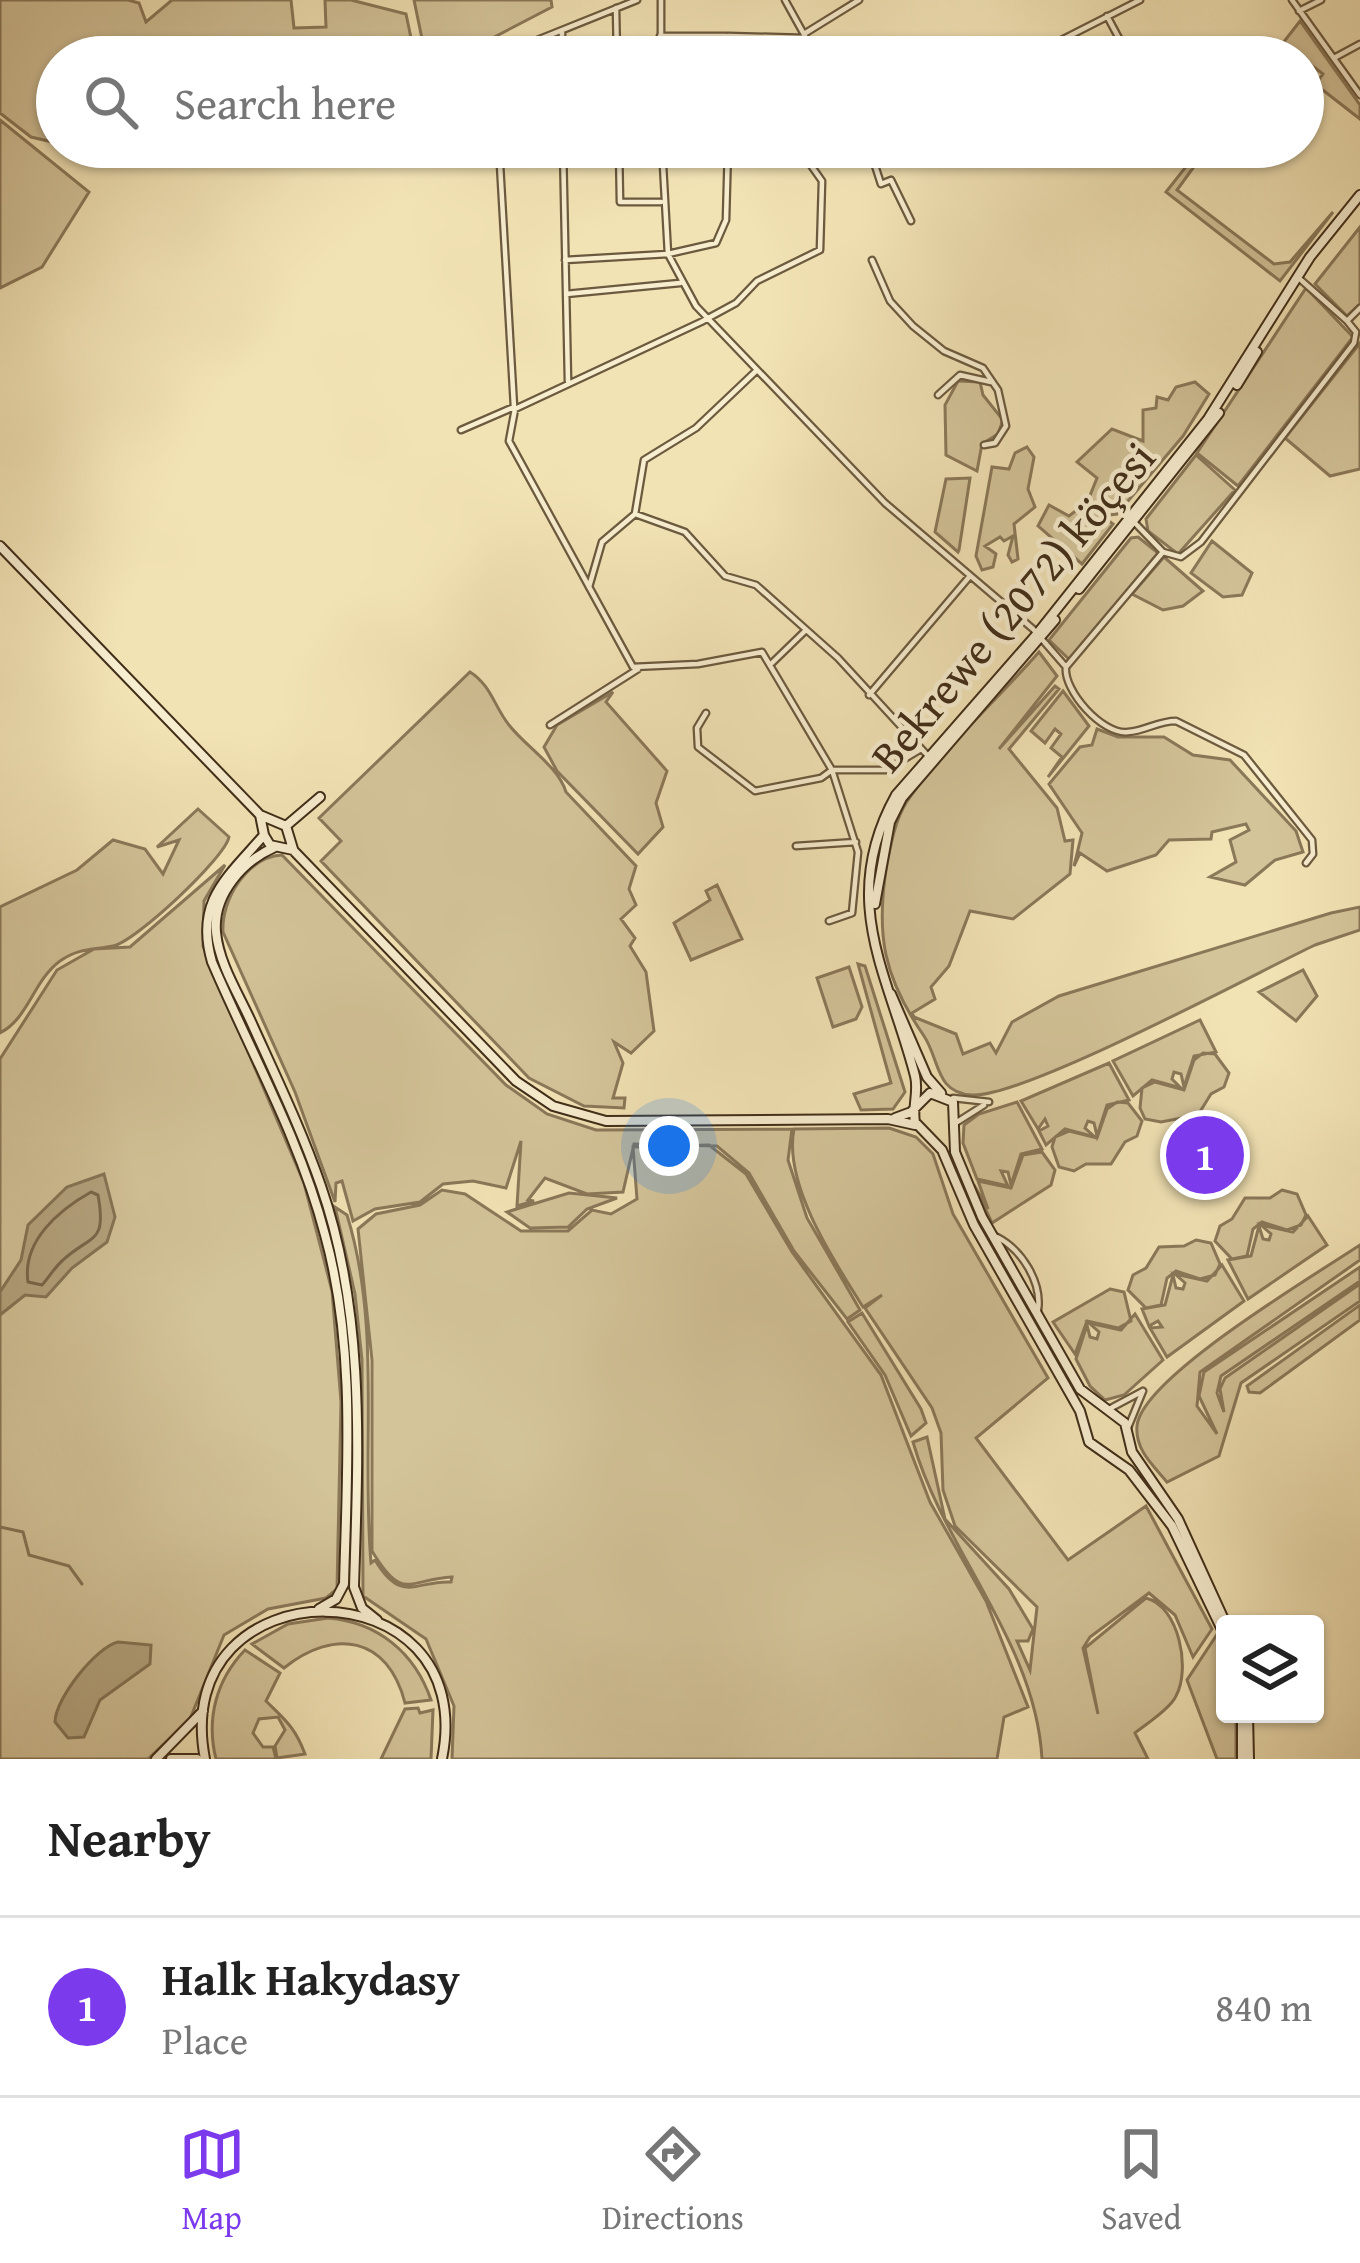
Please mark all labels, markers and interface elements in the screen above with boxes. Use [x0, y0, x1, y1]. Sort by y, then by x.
search box [36, 36, 1324, 168]
icon: search [78, 69, 144, 135]
text: Search here [174, 70, 396, 135]
street label: Bekrewe (2072) köçesi [854, 427, 1170, 785]
pin: 1 [1166, 1110, 1244, 1200]
your location [639, 1116, 699, 1176]
map controls [1216, 1615, 1324, 1723]
button: layers [1216, 1615, 1324, 1723]
text: Nearby [48, 1800, 211, 1875]
text: Halk Hakydasy [162, 1946, 460, 2011]
text: 1 [77, 1978, 97, 2035]
text: 840 m [1215, 1978, 1312, 2035]
text: Place [162, 2011, 248, 2068]
tab: Map [179, 2121, 245, 2241]
tab: Directions [602, 2121, 744, 2241]
tab: Saved [1101, 2121, 1181, 2241]

